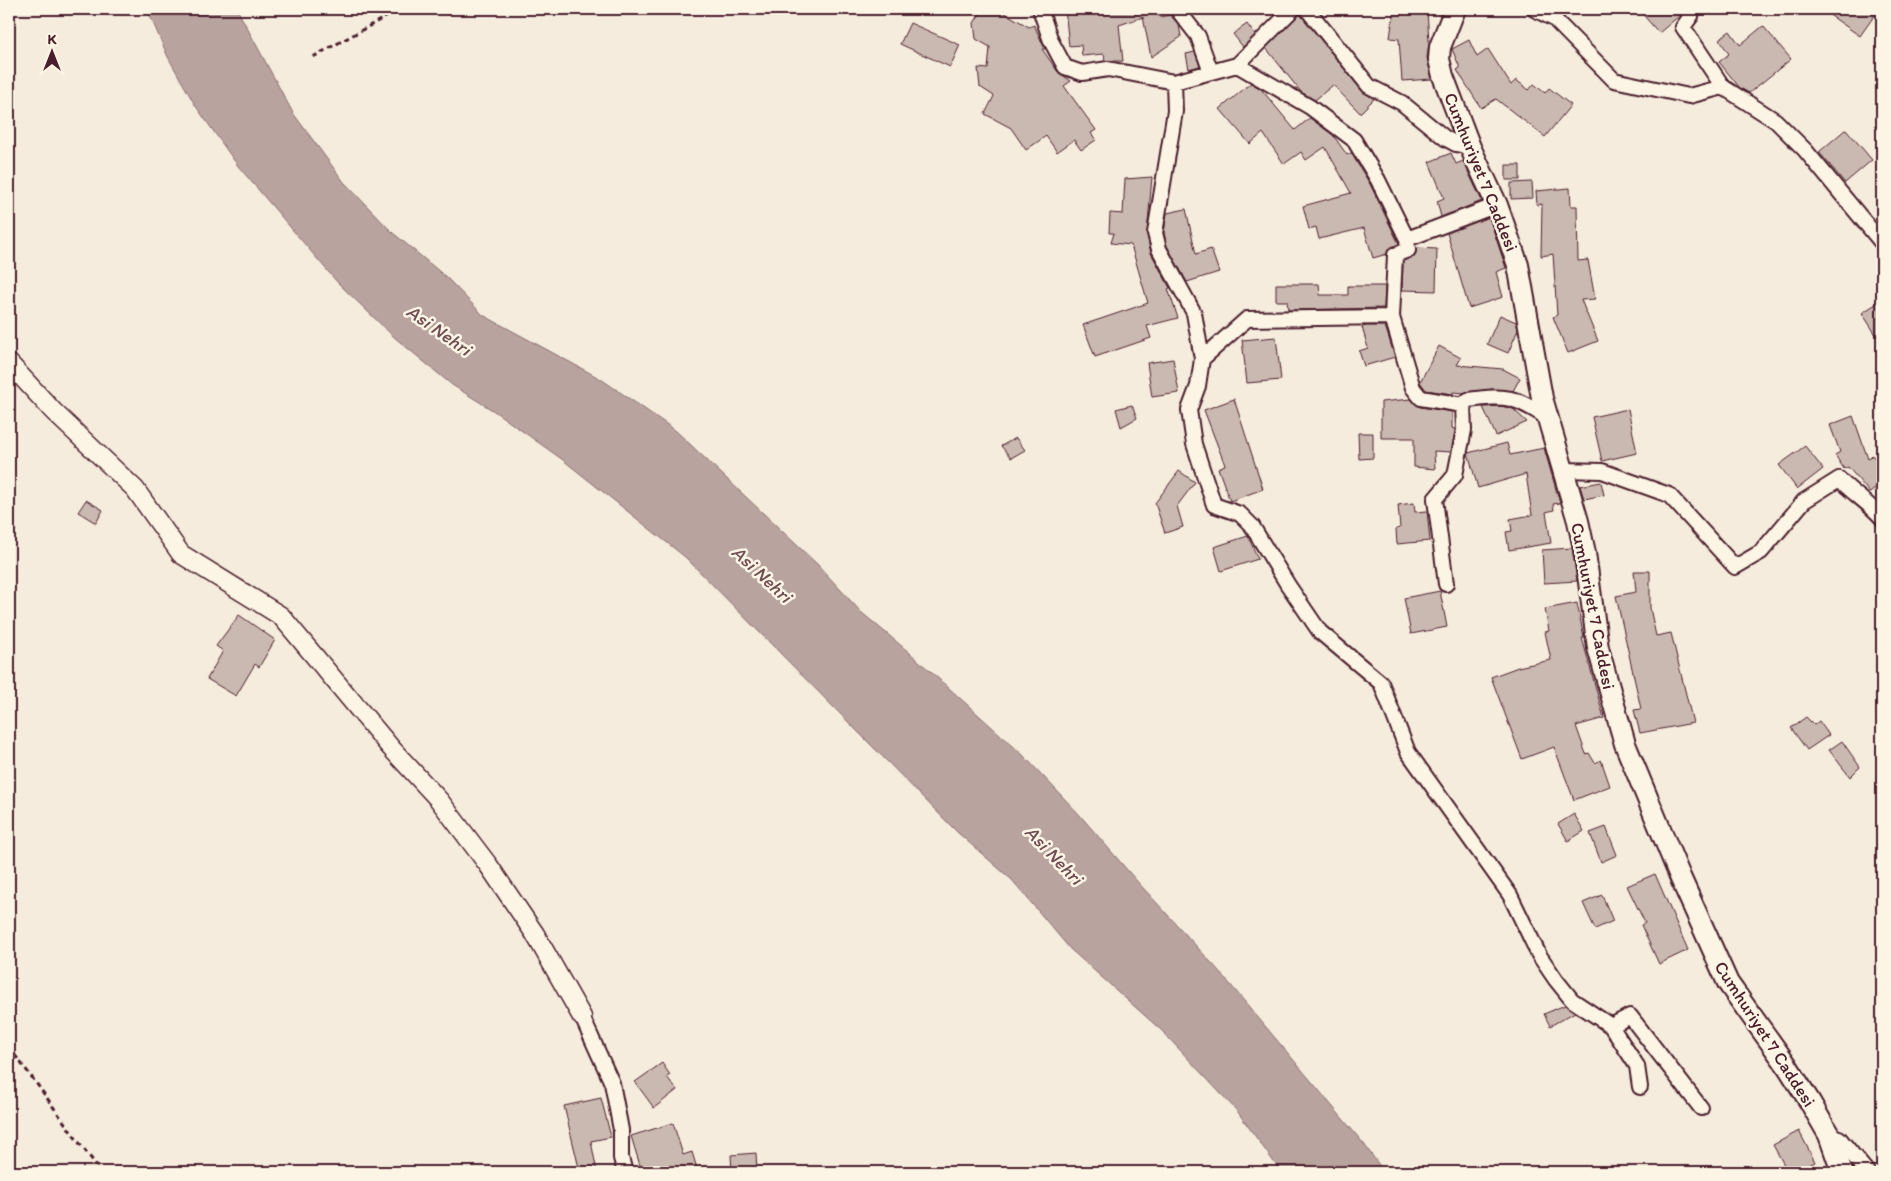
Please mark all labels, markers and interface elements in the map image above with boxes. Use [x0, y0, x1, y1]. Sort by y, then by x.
north arrow [28, 28, 78, 78]
text: K [48, 31, 58, 48]
street label: Cumhuriyet 7 Caddesi [1439, 89, 1523, 255]
water label: Asi Nehri [402, 299, 478, 362]
street label: Cumhuriyet 7 Caddesi [1566, 521, 1620, 691]
water label: Asi Nehri [727, 540, 798, 609]
water label: Asi Nehri [1020, 821, 1089, 891]
street label: Cumhuriyet 7 Caddesi [1710, 957, 1820, 1111]

